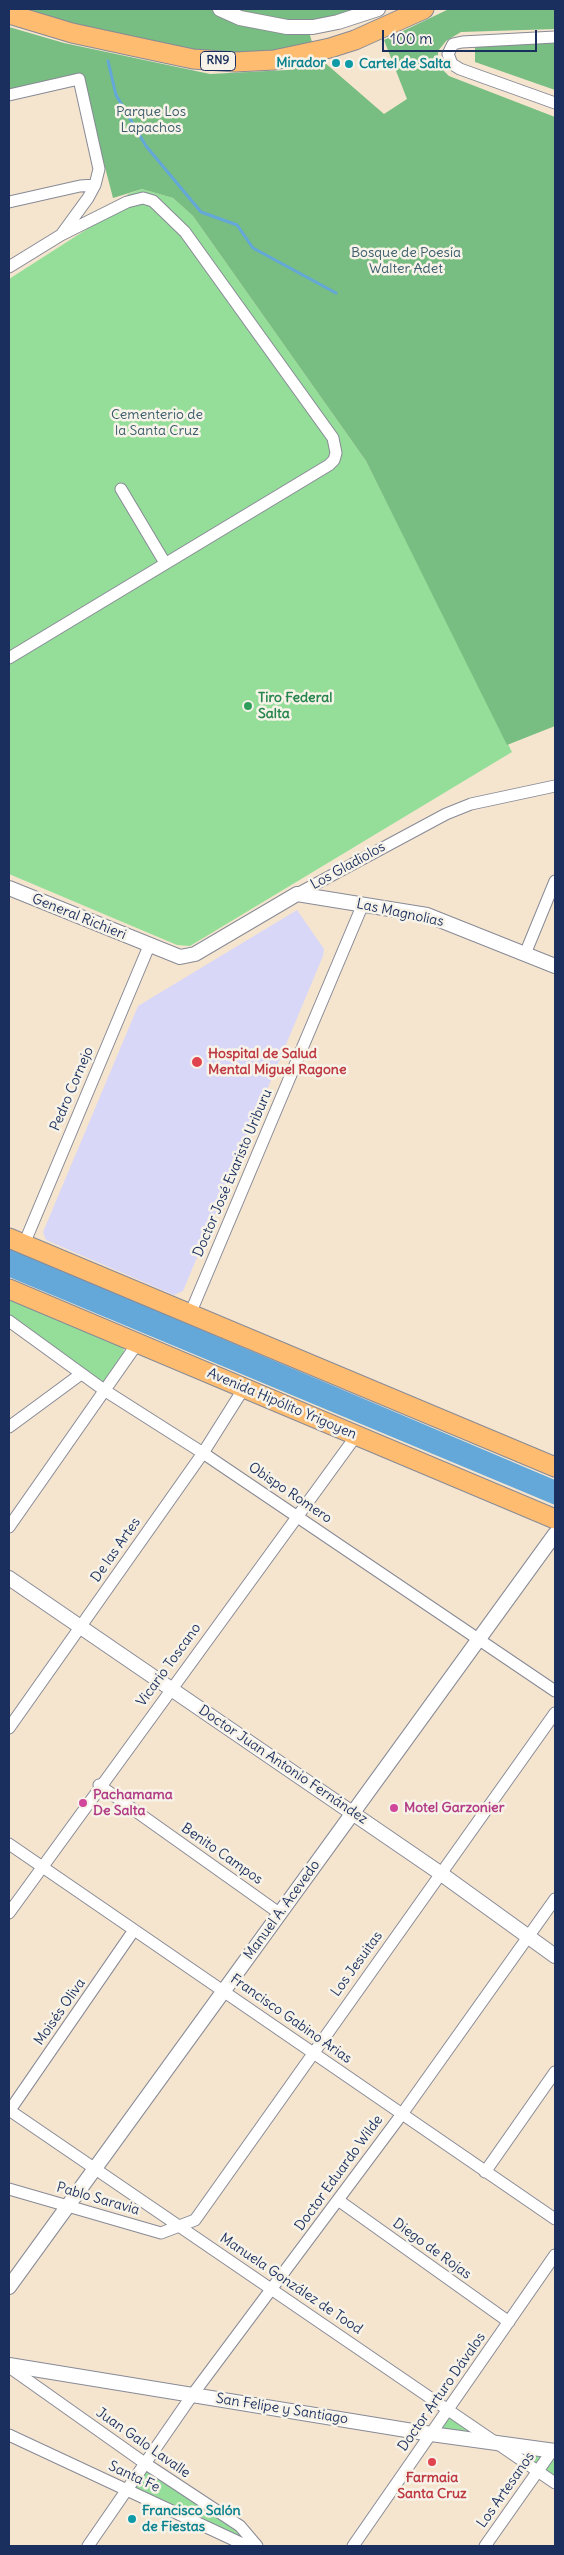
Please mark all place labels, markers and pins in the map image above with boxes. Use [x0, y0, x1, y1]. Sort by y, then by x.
place label: Mirador [276, 55, 326, 71]
place label: Cartel de Salta [359, 56, 451, 72]
marker: Mirador [330, 57, 342, 69]
marker: Cartel de Salta [343, 58, 355, 70]
place label: Tiro Federal Salta [258, 690, 332, 722]
marker: Tiro Federal Salta [242, 700, 254, 712]
place label: Hospital de Salud Mental Miguel Ragone [208, 1046, 346, 1078]
marker: Hospital de Salud Mental Miguel Ragone [190, 1055, 204, 1069]
place label: Pachamama De Salta [93, 1787, 173, 1820]
marker: Pachamama De Salta [77, 1797, 89, 1809]
place label: Motel Garzonier [404, 1800, 504, 1816]
marker: Motel Garzonier [388, 1802, 400, 1814]
marker: Farmaia Santa Cruz [426, 2456, 438, 2468]
place label: Farmaia Santa Cruz [397, 2470, 467, 2502]
place label: Francisco Salón de Fiestas [142, 2503, 241, 2536]
marker: Francisco Salón de Fiestas [126, 2513, 138, 2525]

